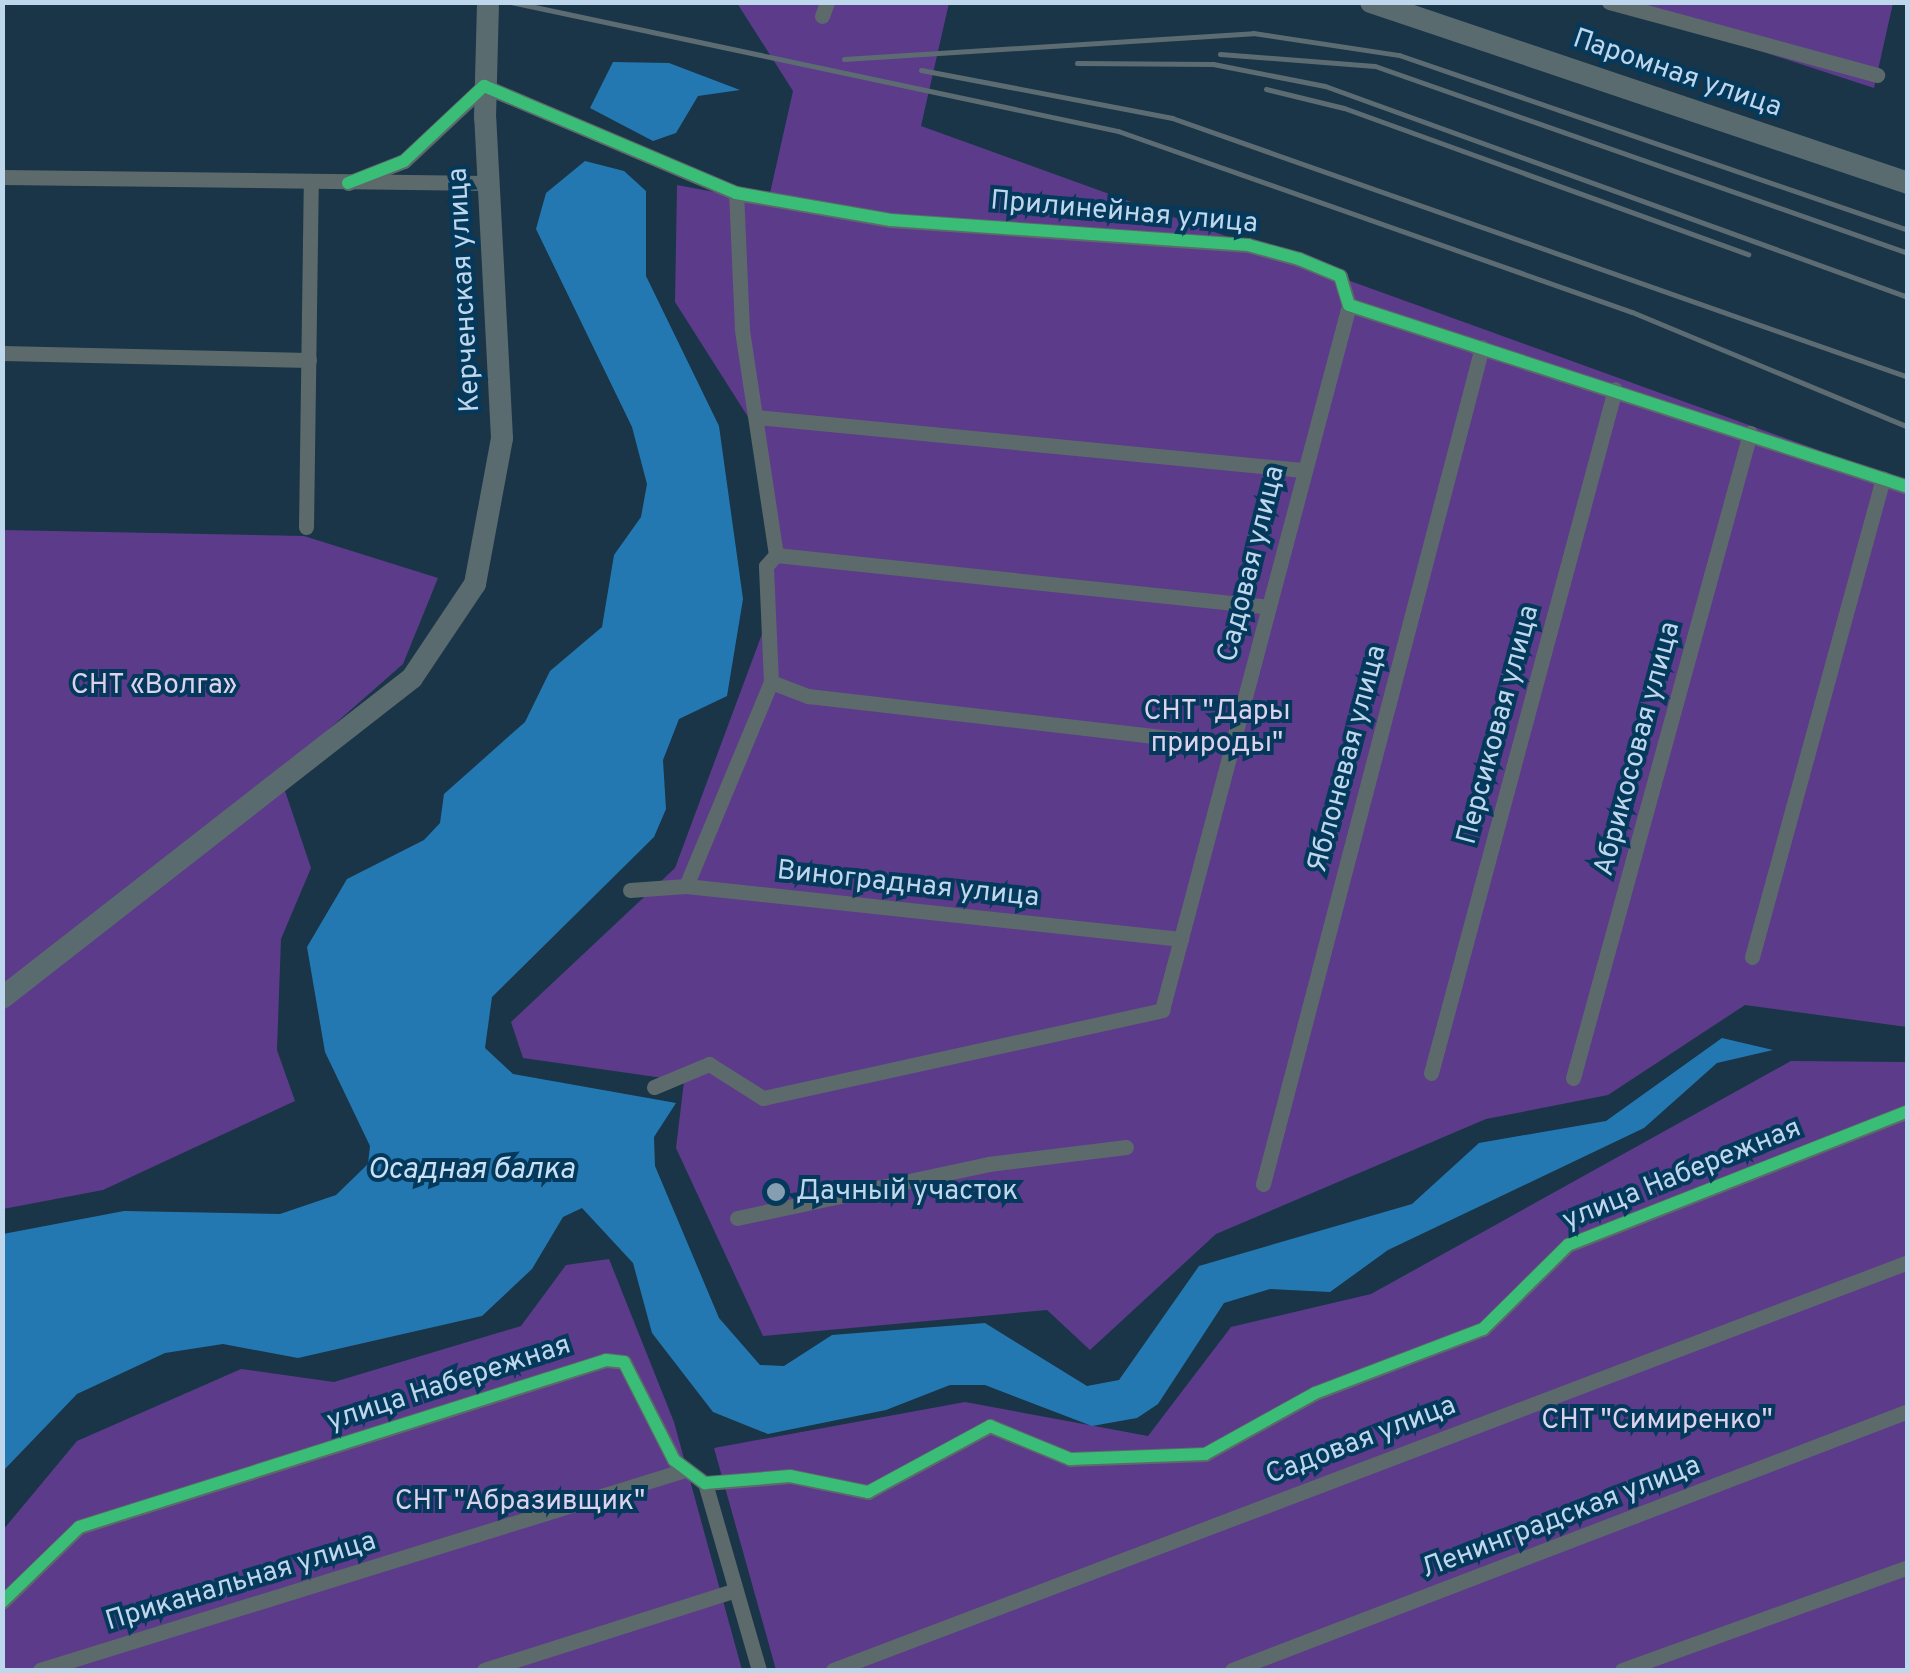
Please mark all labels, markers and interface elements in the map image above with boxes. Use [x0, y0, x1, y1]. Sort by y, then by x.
street label: Паромная улица [1568, 23, 1786, 125]
street label: Керченская улица [442, 167, 488, 413]
street label: Прилинейная улица [989, 185, 1259, 241]
street label: Садовая улица [1211, 462, 1293, 666]
street label: Персиковая улица [1451, 602, 1547, 848]
street label: Абрикосовая улица [1588, 618, 1688, 880]
street label: Яблоневая улица [1301, 642, 1395, 876]
park label: СНТ «Волга» [70, 669, 238, 703]
park label: СНТ "Дары природы" [1143, 695, 1291, 761]
street label: Виноградная улица [775, 855, 1041, 915]
street label: улица Набережная [1558, 1112, 1806, 1238]
water label: Осадная балка [367, 1153, 575, 1189]
place label: Дачный участок [796, 1175, 1018, 1209]
marker: Дачный участок [765, 1181, 787, 1203]
street label: улица Набережная [323, 1329, 575, 1439]
street label: Садовая улица [1261, 1389, 1461, 1493]
park label: СНТ "Симиренко" [1541, 1404, 1773, 1438]
street label: Ленинградская улица [1417, 1449, 1705, 1587]
park label: СНТ "Абразивщик" [394, 1485, 646, 1519]
street label: Приканальная улица [102, 1525, 380, 1639]

